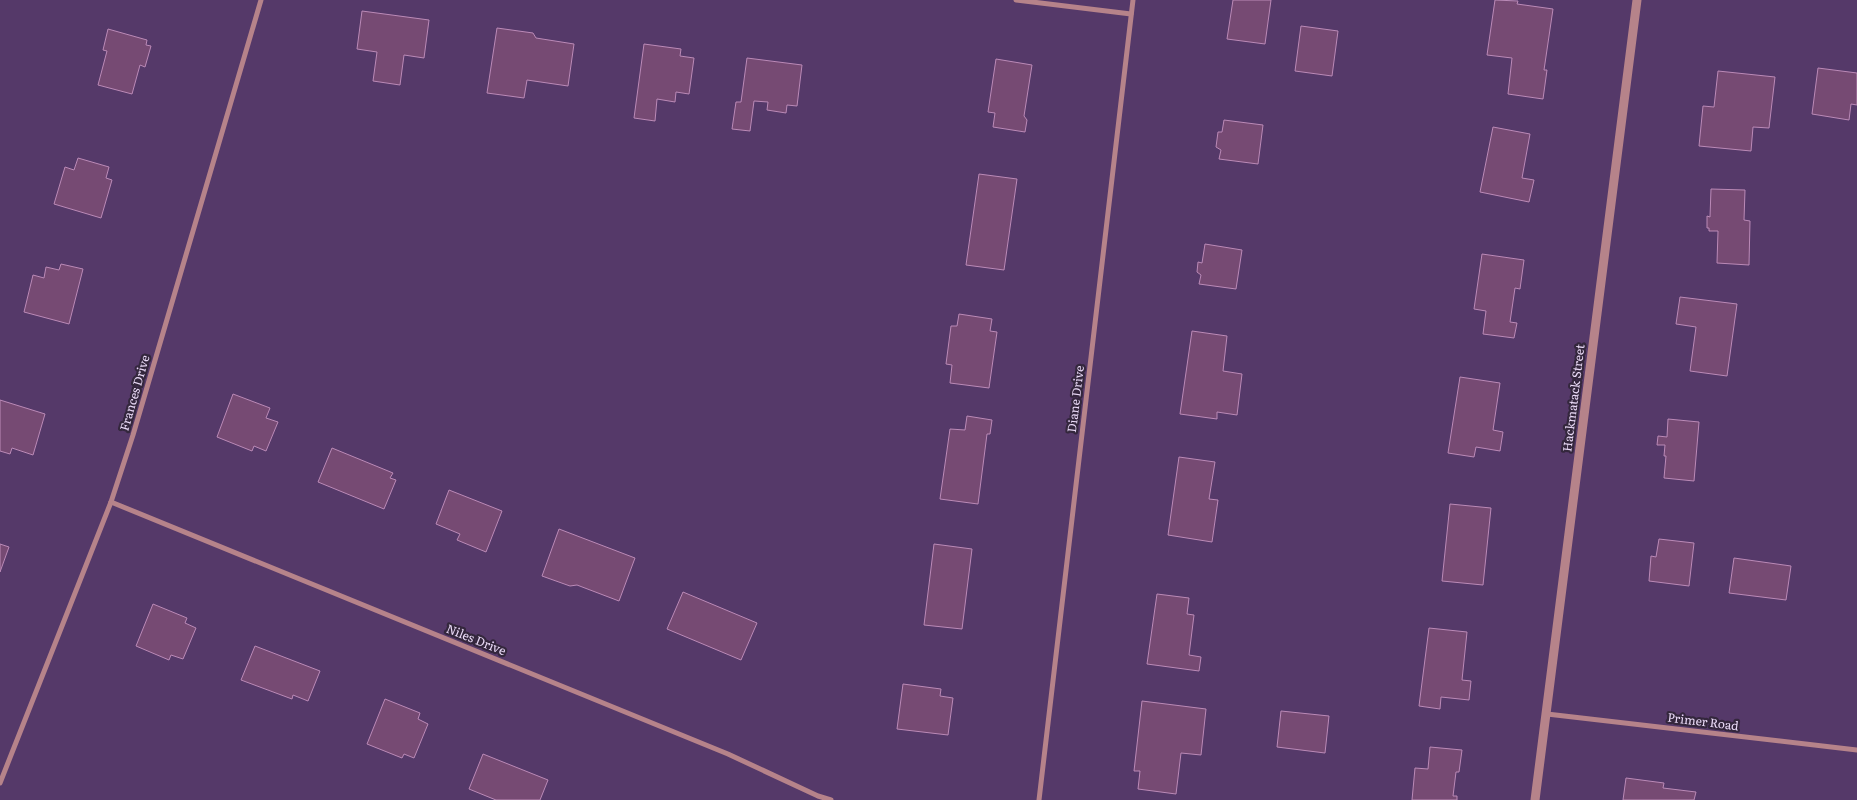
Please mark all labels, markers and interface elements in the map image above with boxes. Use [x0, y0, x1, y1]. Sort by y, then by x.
street label: Hackmatack Street [1557, 343, 1589, 453]
street label: Frances Drive [115, 353, 153, 433]
street label: Diane Drive [1062, 364, 1088, 434]
street label: Niles Drive [444, 619, 509, 659]
street label: Primer Road [1666, 708, 1740, 734]

